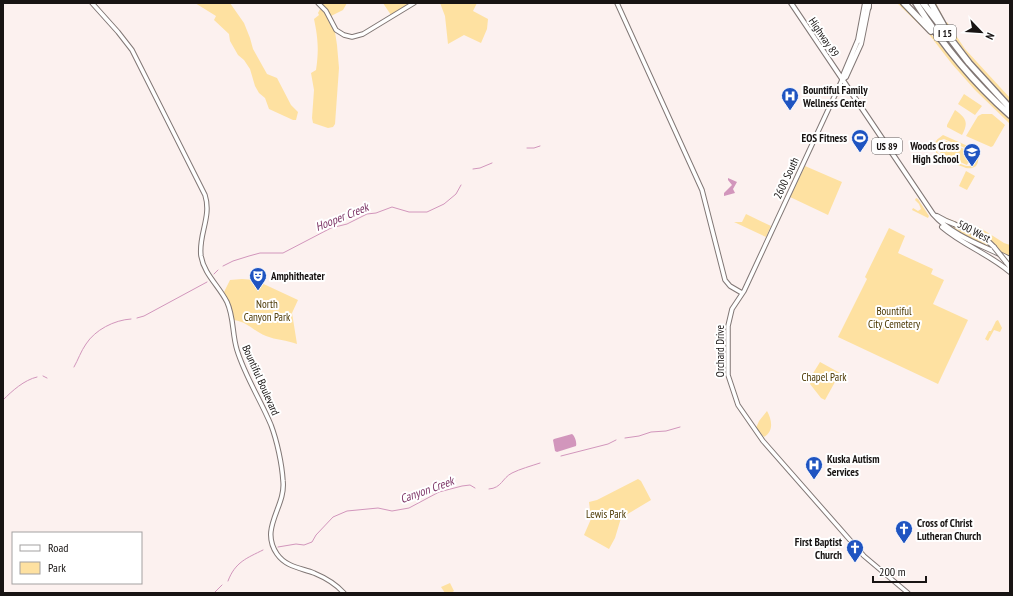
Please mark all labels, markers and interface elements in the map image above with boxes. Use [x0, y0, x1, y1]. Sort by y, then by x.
north arrow [961, 12, 1001, 52]
street label: Highway 89 [806, 15, 842, 60]
road number: I 15 [934, 25, 956, 41]
text: N [982, 31, 998, 42]
place label: Bountiful Family Wellness Center [802, 83, 868, 110]
hospital icon: Bountiful Family Wellness Center [780, 86, 800, 111]
sports icon: EOS Fitness [850, 128, 870, 153]
place label: EOS Fitness [801, 131, 847, 145]
road number: US 89 [872, 138, 902, 154]
place label: Woods Cross High School [909, 139, 959, 166]
school or university icon: Woods Cross High School [962, 142, 982, 167]
street label: 2600 South [770, 155, 802, 201]
water label: Hooper Creek [313, 199, 372, 234]
street label: 500 West [955, 217, 993, 245]
theatre icon: Amphitheater [248, 266, 268, 291]
place label: Amphitheater [270, 269, 325, 283]
park label: North Canyon Park [244, 297, 291, 324]
park label: Bountiful City Cemetery [868, 304, 921, 331]
street label: Orchard Drive [713, 324, 727, 377]
street label: Bountiful Boulevard [239, 343, 283, 418]
park label: Chapel Park [802, 370, 847, 384]
place label: Kuska Autism Services [827, 452, 880, 479]
hospital icon: Kuska Autism Services [804, 455, 824, 480]
water label: Canyon Creek [398, 472, 457, 506]
park label: Lewis Park [586, 507, 627, 521]
place label: Cross of Christ Lutheran Church [917, 516, 981, 543]
church icon: Cross of Christ Lutheran Church [894, 519, 914, 544]
legend [12, 532, 142, 584]
place label: First Baptist Church [795, 535, 843, 562]
church icon: First Baptist Church [845, 538, 865, 563]
text: Road [48, 540, 68, 555]
scale bar [873, 558, 926, 584]
text: Park [48, 560, 66, 575]
text: 200 m [879, 564, 906, 579]

